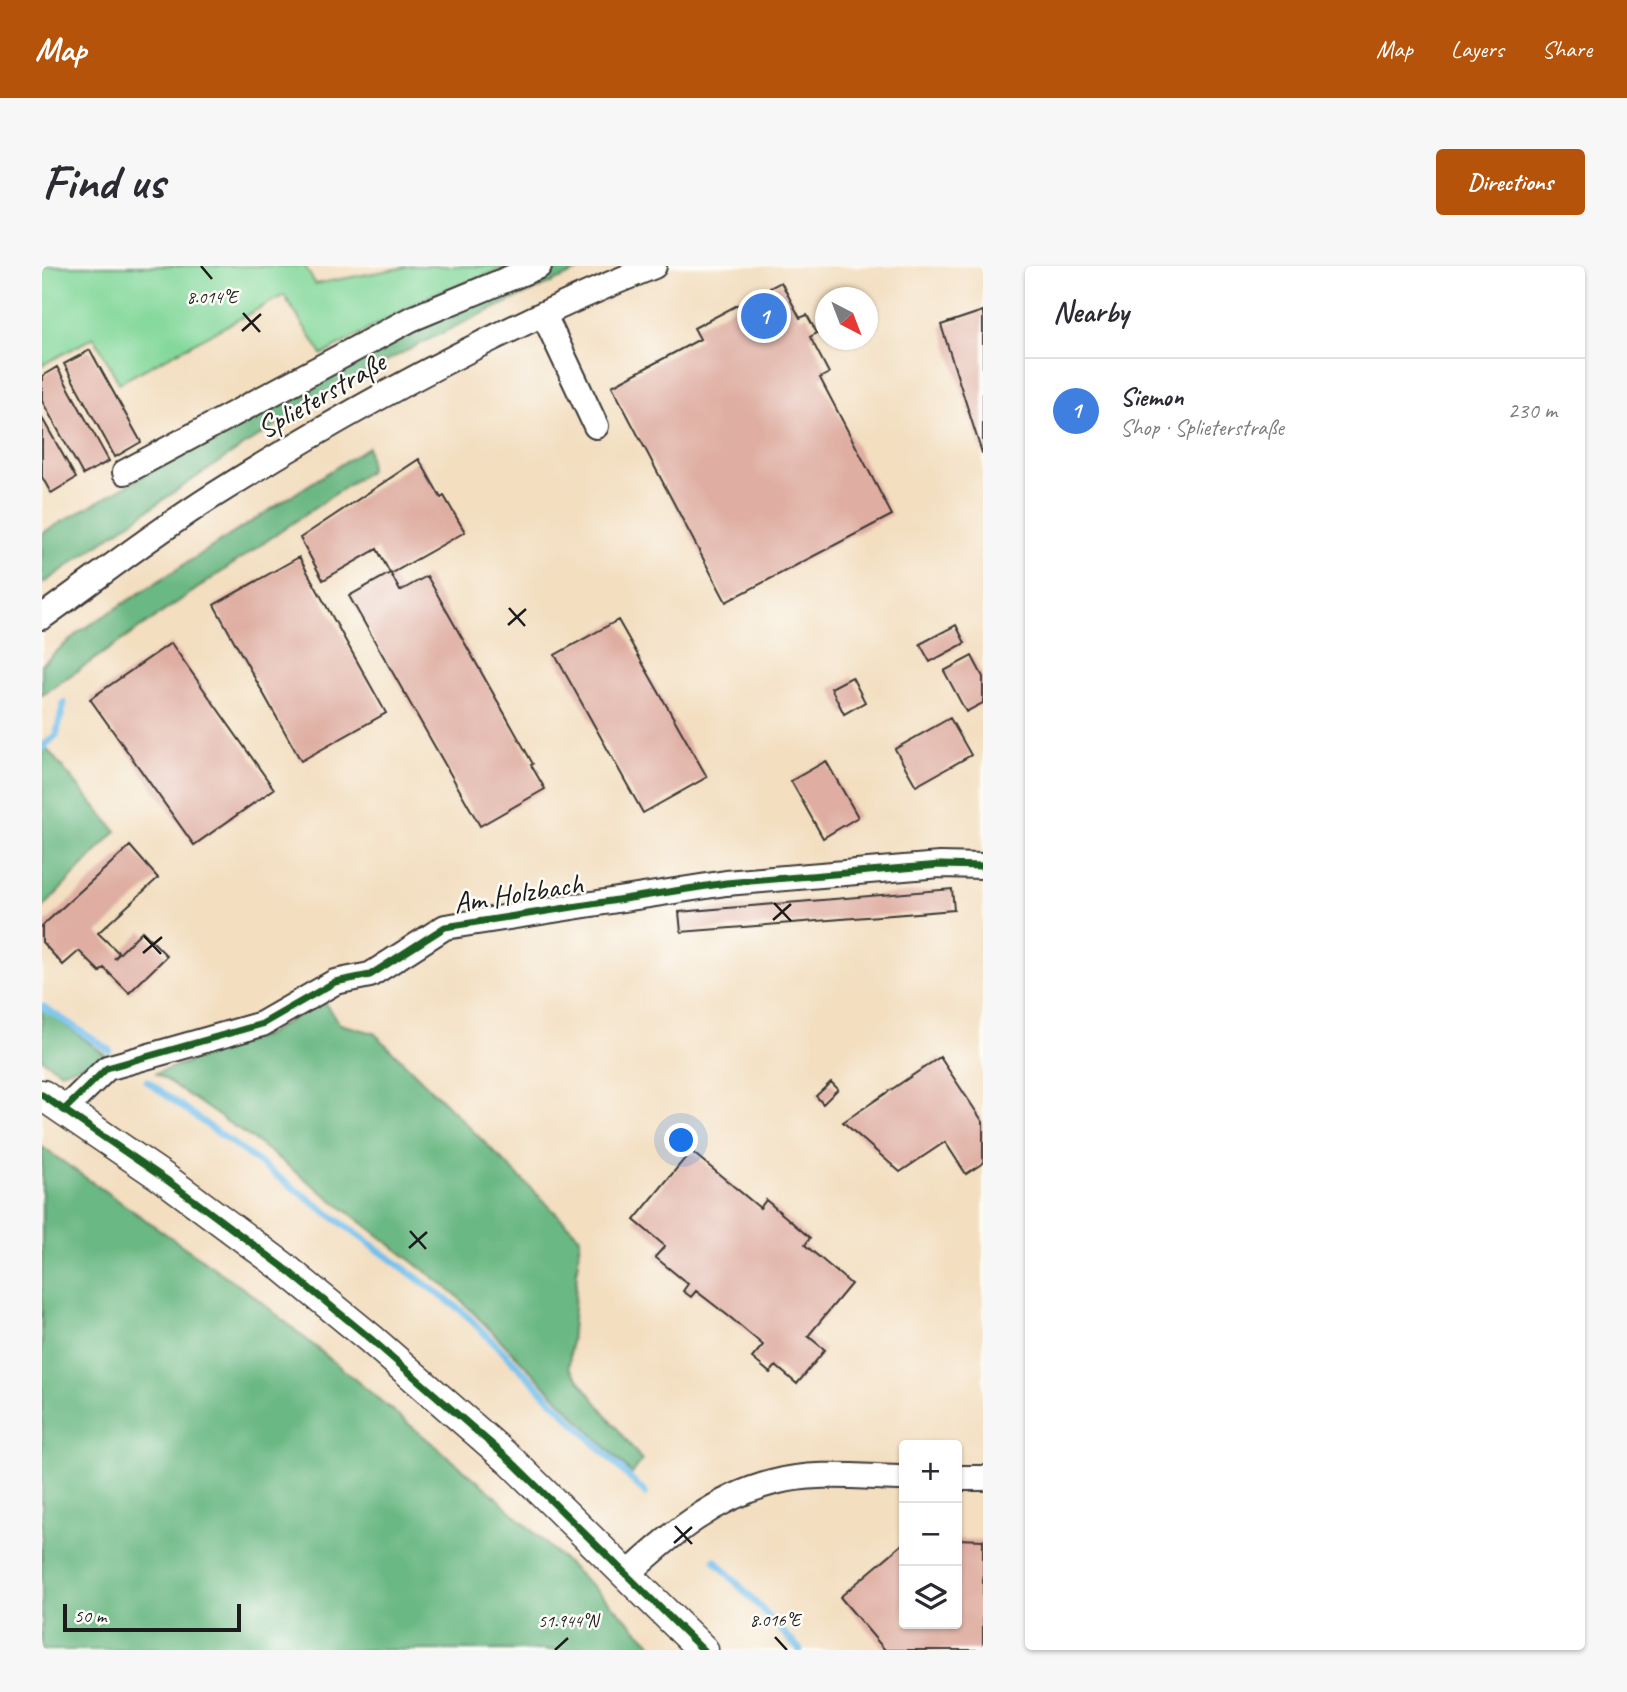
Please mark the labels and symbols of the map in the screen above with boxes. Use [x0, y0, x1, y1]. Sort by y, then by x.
text: 8.014°E [187, 286, 240, 308]
north arrow [815, 287, 878, 350]
pin: 1 [741, 290, 787, 342]
street label: Splieterstraße [250, 342, 394, 447]
street label: Am Holzbach [451, 864, 586, 922]
your location [664, 1123, 698, 1157]
scale bar [63, 1601, 242, 1633]
text: 8.016°E [750, 1609, 803, 1631]
text: 51.944°N [538, 1610, 601, 1632]

